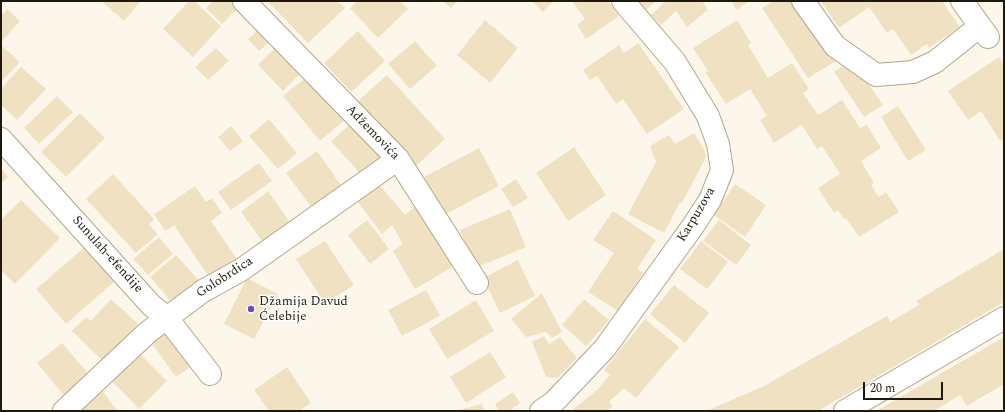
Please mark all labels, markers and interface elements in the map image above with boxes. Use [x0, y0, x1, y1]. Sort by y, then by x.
street label: Adžemovića [342, 102, 402, 164]
street label: Karpuzova [675, 185, 719, 245]
street label: Sunulah-efendije [68, 213, 146, 297]
street label: Golobrdica [194, 254, 256, 302]
place label: Džamija Davud Ćelebije [259, 294, 348, 325]
marker: Džamija Davud Ćelebije [246, 304, 256, 314]
scale bar [865, 374, 945, 400]
text: 20 m [870, 379, 895, 398]

